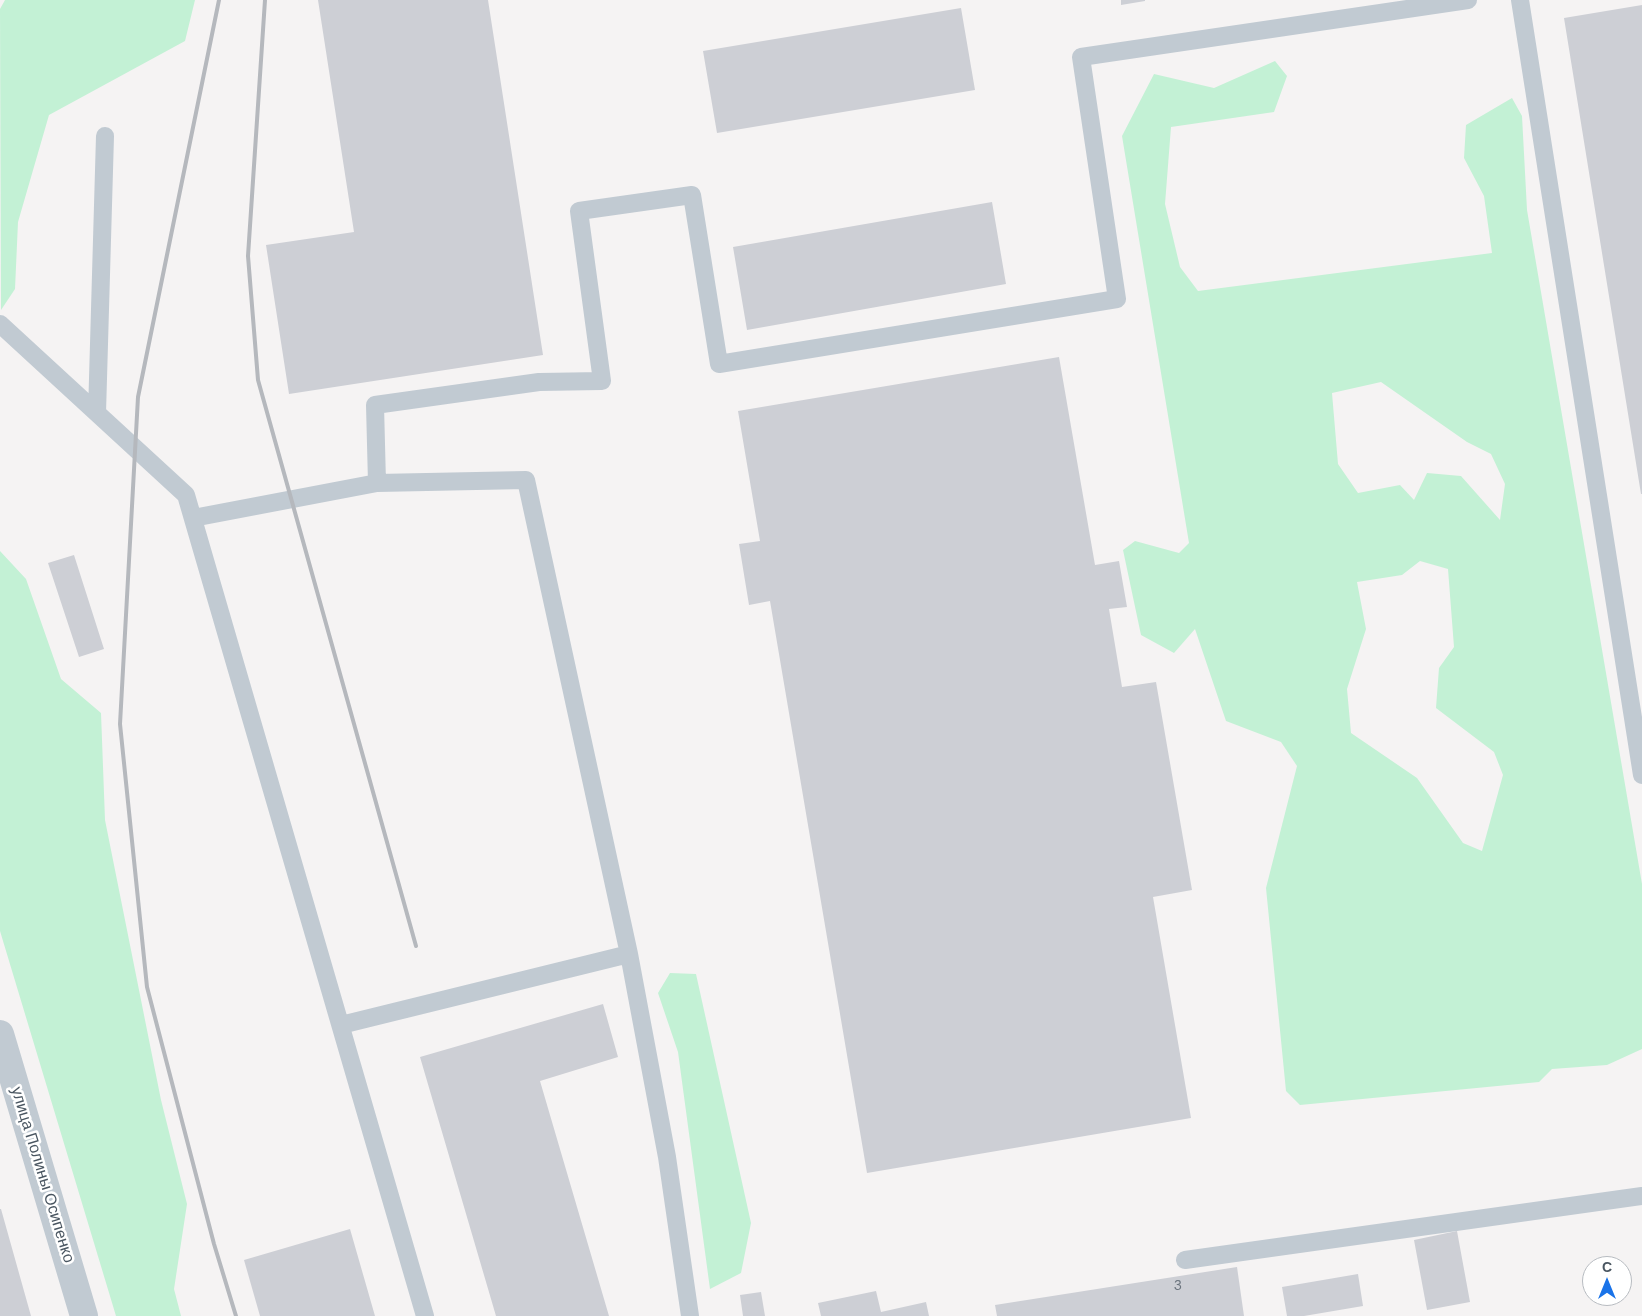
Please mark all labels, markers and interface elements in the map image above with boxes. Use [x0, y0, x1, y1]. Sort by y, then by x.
street label: улица Полины Осипенко [6, 1085, 78, 1265]
north arrow [1582, 1256, 1632, 1306]
text: С [1602, 1258, 1612, 1276]
house number: 3 [1174, 1278, 1182, 1294]

